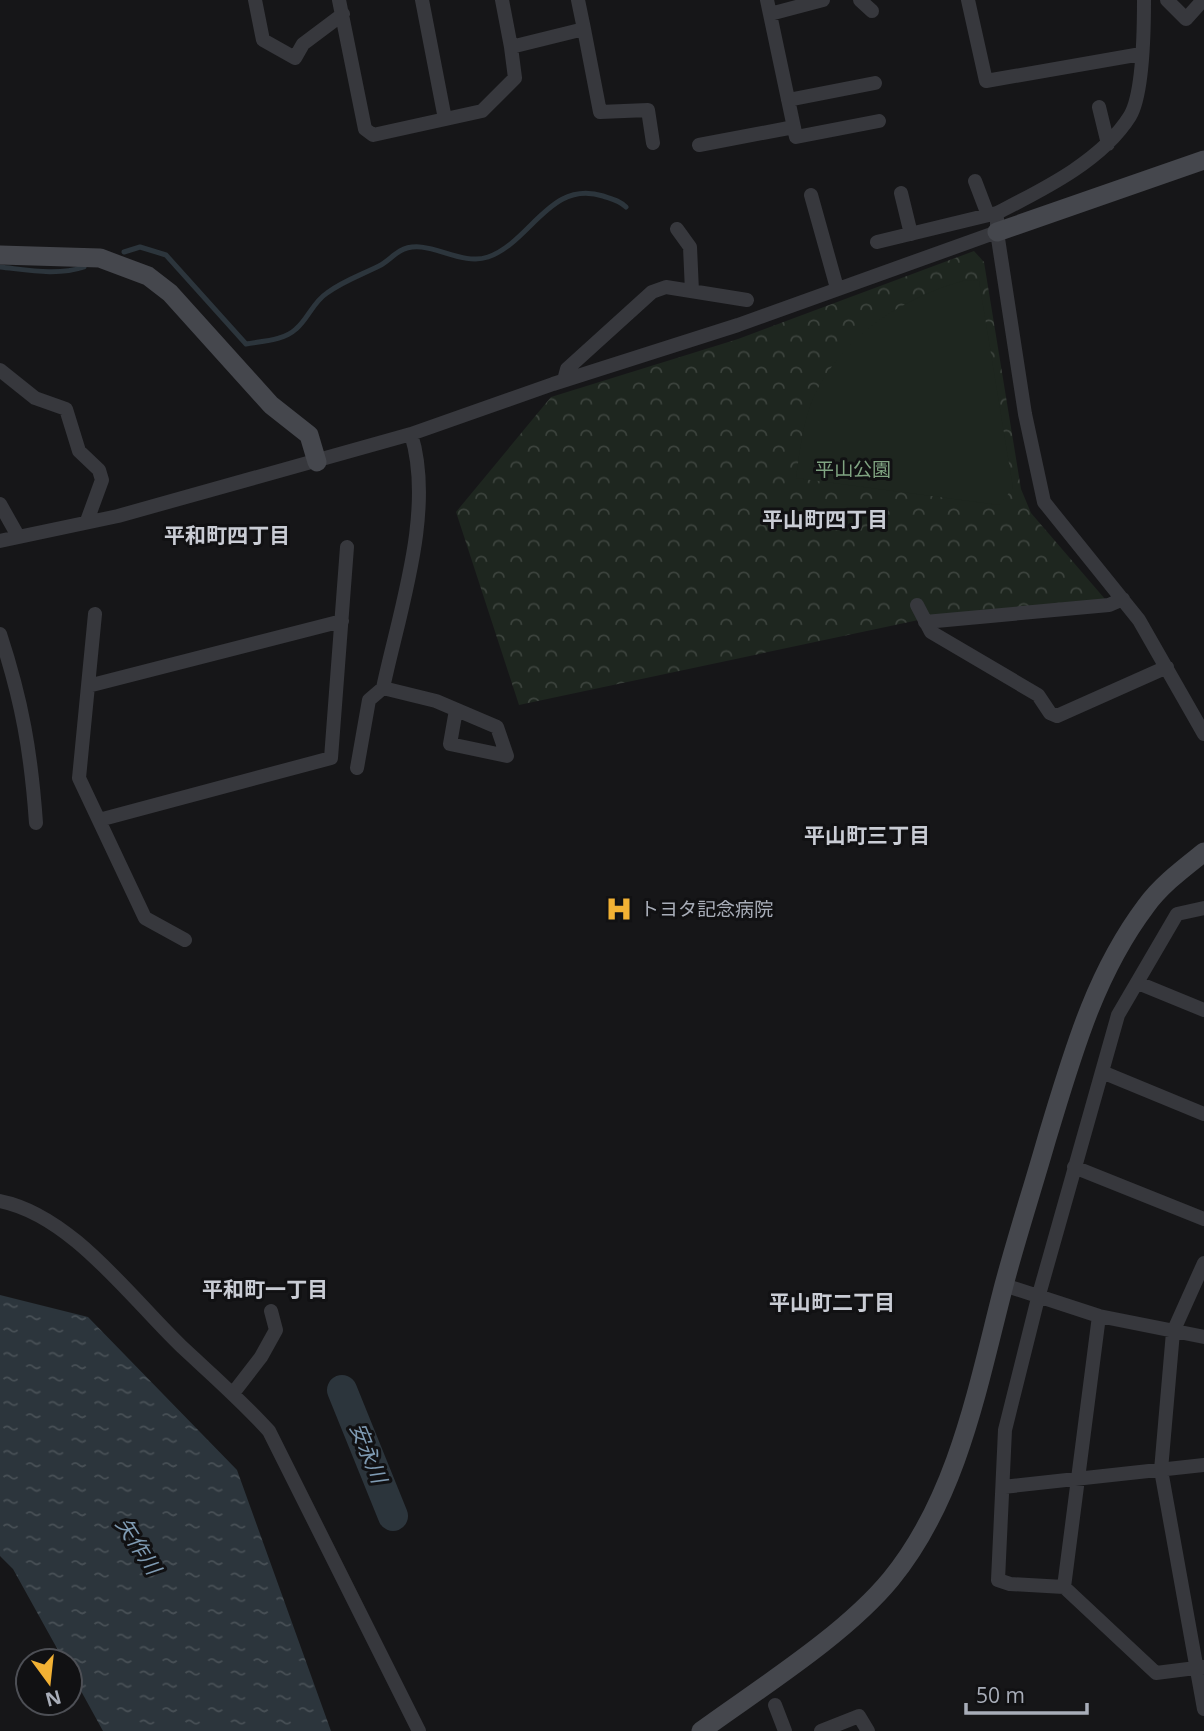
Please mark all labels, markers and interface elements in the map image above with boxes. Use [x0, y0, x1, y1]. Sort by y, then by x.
park label: 平山公園 [815, 456, 891, 482]
district label: 平山町四丁目 [762, 505, 888, 533]
district label: 平和町四丁目 [164, 521, 290, 549]
district label: 平山町三丁目 [804, 821, 930, 849]
hospital icon: トヨタ記念病院 [604, 894, 634, 924]
place label: トヨタ記念病院 [640, 896, 773, 922]
district label: 平和町一丁目 [202, 1275, 328, 1303]
district label: 平山町二丁目 [769, 1288, 895, 1316]
water label: 安永川 [344, 1418, 394, 1489]
water label: 矢作川 [110, 1511, 169, 1581]
north arrow [14, 1647, 84, 1717]
scale bar [966, 1672, 1087, 1716]
text: 50 m [976, 1681, 1025, 1709]
text: N [43, 1684, 64, 1713]

